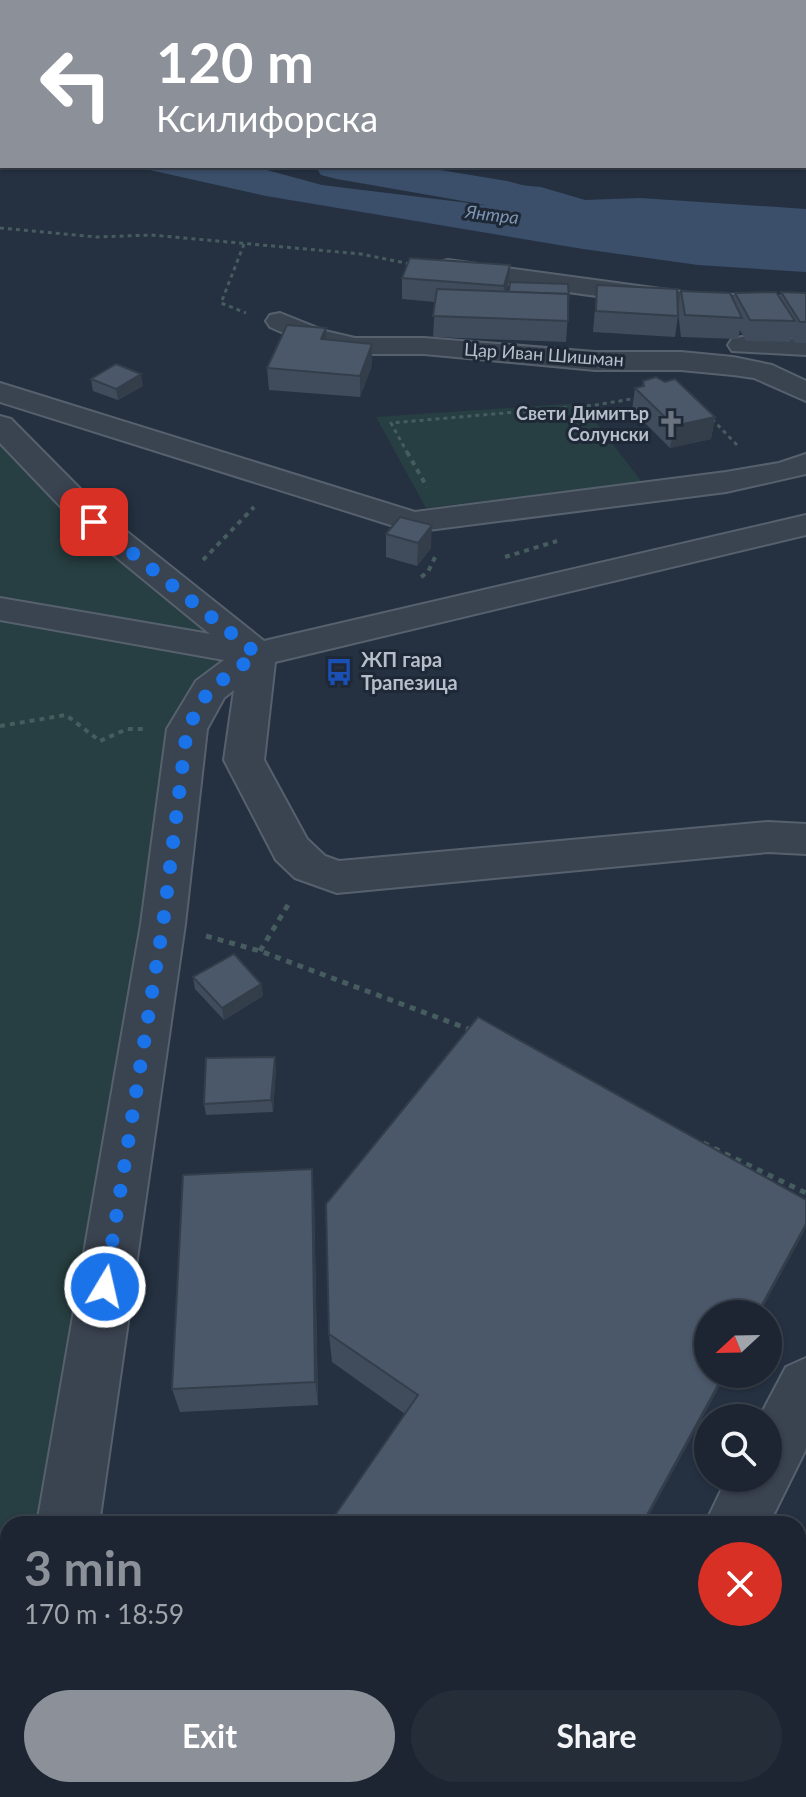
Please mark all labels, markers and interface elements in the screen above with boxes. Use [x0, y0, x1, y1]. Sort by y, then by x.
text: 120 m [156, 28, 314, 95]
icon: left [24, 32, 128, 136]
text: Ксилифорска [156, 96, 378, 140]
water label: Янтра [463, 200, 520, 228]
street label: Цар Иван Шишман [463, 337, 625, 371]
place label: Свети Димитър Солунски [516, 402, 649, 445]
church icon: Свети Димитър Солунски [656, 409, 686, 439]
pin [60, 488, 128, 556]
icon: arrive [72, 500, 116, 544]
place label: ЖП гара Трапезица [361, 647, 458, 694]
bus stop icon: ЖП гара Трапезица [324, 657, 354, 687]
position arrow [63, 1245, 147, 1329]
north arrow [694, 1300, 782, 1388]
map controls [694, 1300, 782, 1492]
button: search [694, 1404, 782, 1492]
text: 3 min [24, 1539, 143, 1596]
button: close [698, 1542, 782, 1626]
text: 170 m · 18:59 [24, 1598, 184, 1630]
button: Exit [24, 1690, 395, 1782]
button: Share [411, 1690, 782, 1782]

